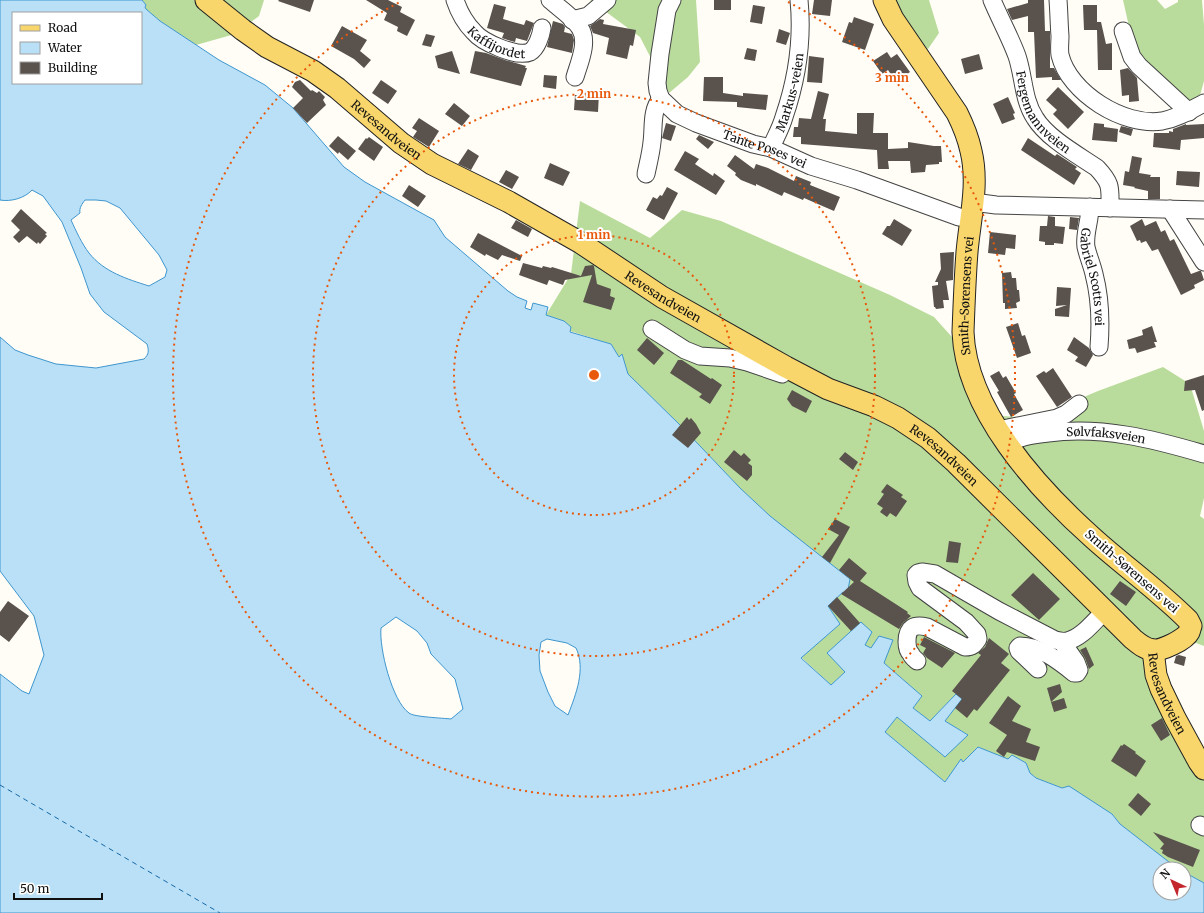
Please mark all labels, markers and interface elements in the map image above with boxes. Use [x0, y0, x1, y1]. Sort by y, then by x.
legend [12, 12, 142, 84]
text: Road [48, 20, 77, 35]
street label: Kaffijordet [465, 23, 525, 61]
text: Water [47, 40, 83, 55]
street label: Markus-veien [772, 52, 806, 134]
text: Building [48, 60, 98, 75]
street label: Fergemannveien [1013, 69, 1074, 156]
text: 3 min [875, 70, 909, 85]
text: 2 min [577, 86, 611, 101]
street label: Revesandveien [348, 96, 425, 162]
street label: Tante Poses vei [721, 126, 809, 171]
text: 1 min [578, 227, 610, 242]
street label: Gabriel Scotts vei [1078, 227, 1107, 326]
street label: Smith-Sørensens vei [955, 235, 976, 357]
street label: Revesandveien [622, 267, 704, 325]
centre of rings [587, 368, 601, 382]
street label: Revesandveien [907, 421, 982, 489]
street label: Sølvfaksveien [1066, 424, 1147, 446]
street label: Smith-Sørensens vei [1082, 526, 1182, 616]
street label: Revesandveien [1146, 652, 1190, 737]
north arrow [1152, 861, 1192, 901]
text: N [1157, 866, 1173, 882]
scale bar [14, 875, 102, 901]
text: 50 m [20, 881, 49, 896]

